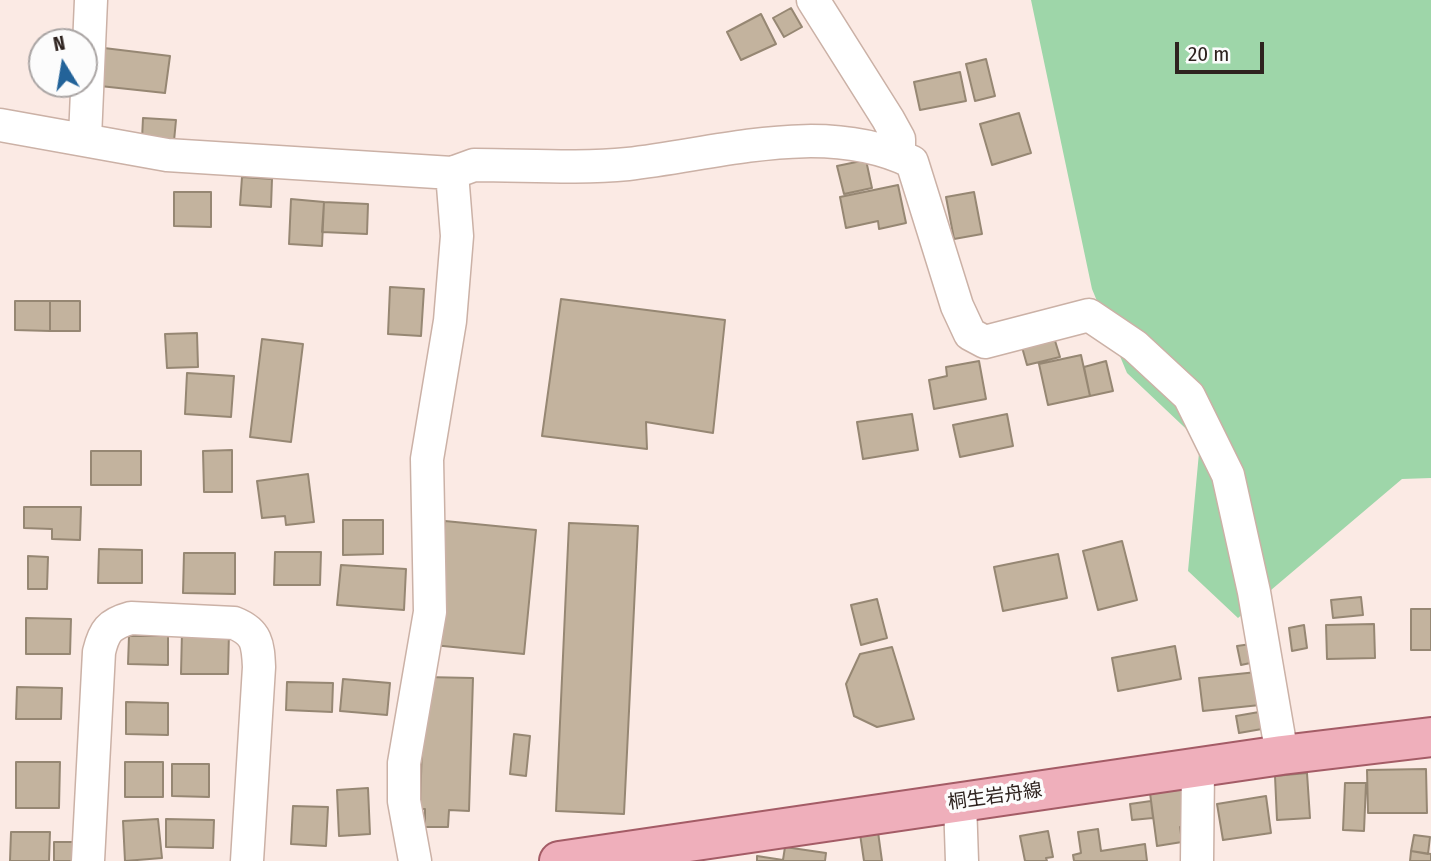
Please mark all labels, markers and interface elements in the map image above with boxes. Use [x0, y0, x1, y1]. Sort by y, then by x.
north arrow [28, 28, 98, 98]
scale bar [1179, 28, 1268, 72]
text: N [51, 31, 67, 56]
text: 20 m [1188, 41, 1229, 67]
street label: 桐生岩舟線 [946, 779, 1044, 815]

